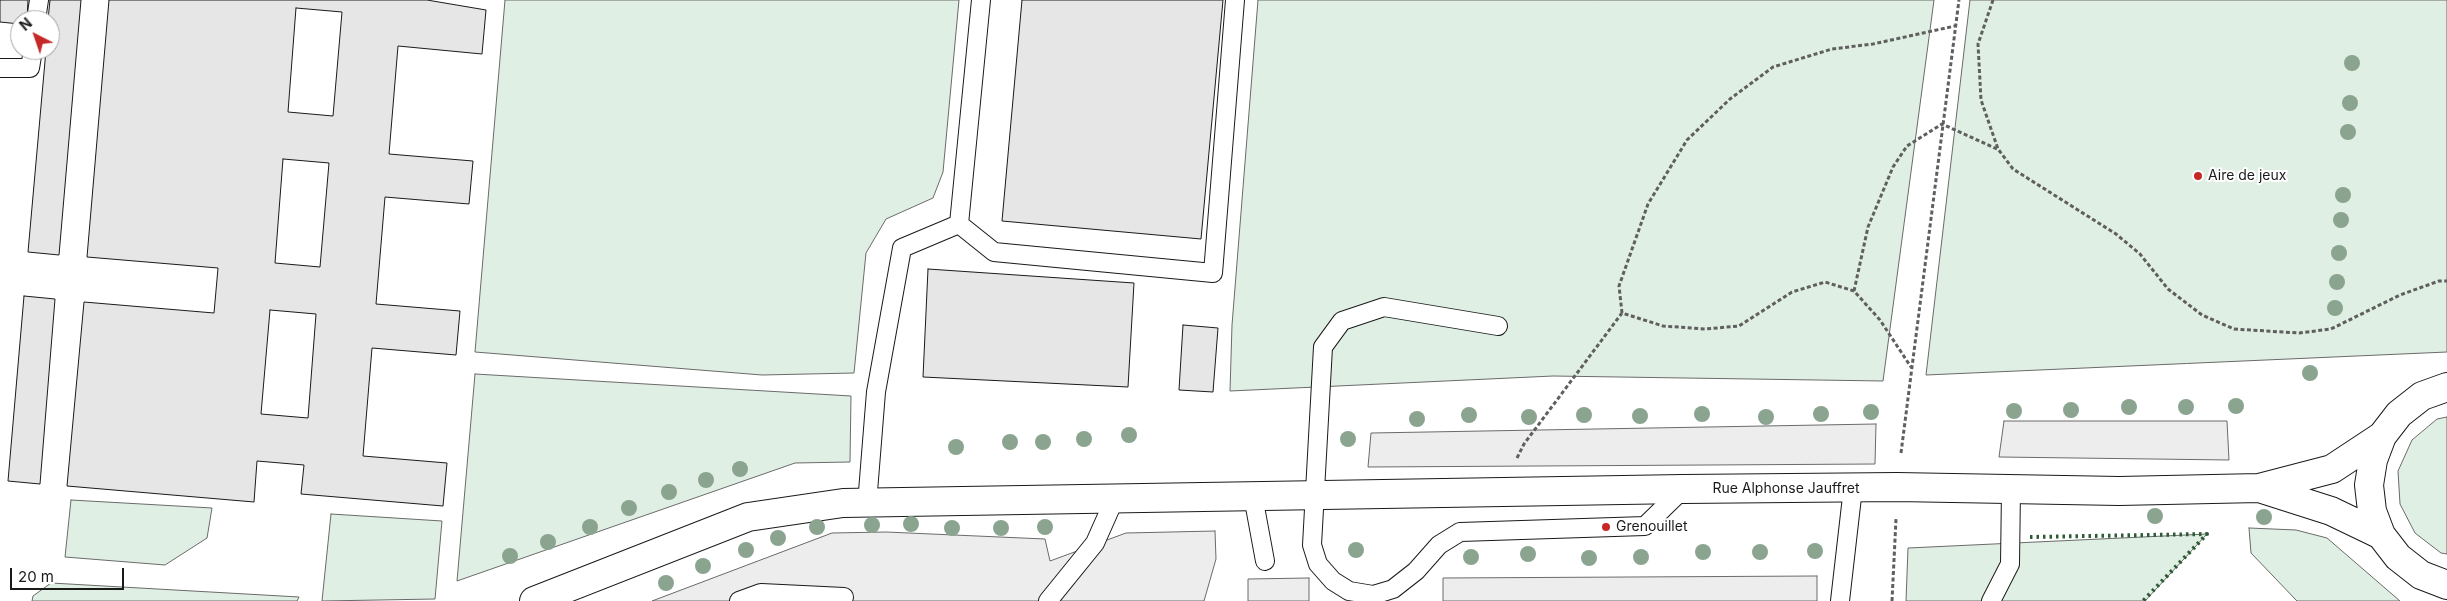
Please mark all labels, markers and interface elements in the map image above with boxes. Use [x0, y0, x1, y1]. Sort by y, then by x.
north arrow [10, 10, 60, 60]
text: N [16, 14, 35, 34]
place label: Aire de jeux [2208, 168, 2286, 184]
marker: Aire de jeux [2192, 170, 2204, 182]
street label: Rue Alphonse Jauffret [1712, 481, 1860, 497]
place label: Grenouillet [1616, 519, 1688, 535]
marker: Grenouillet [1600, 521, 1612, 533]
scale bar [12, 558, 126, 590]
text: 20 m [18, 567, 54, 586]

